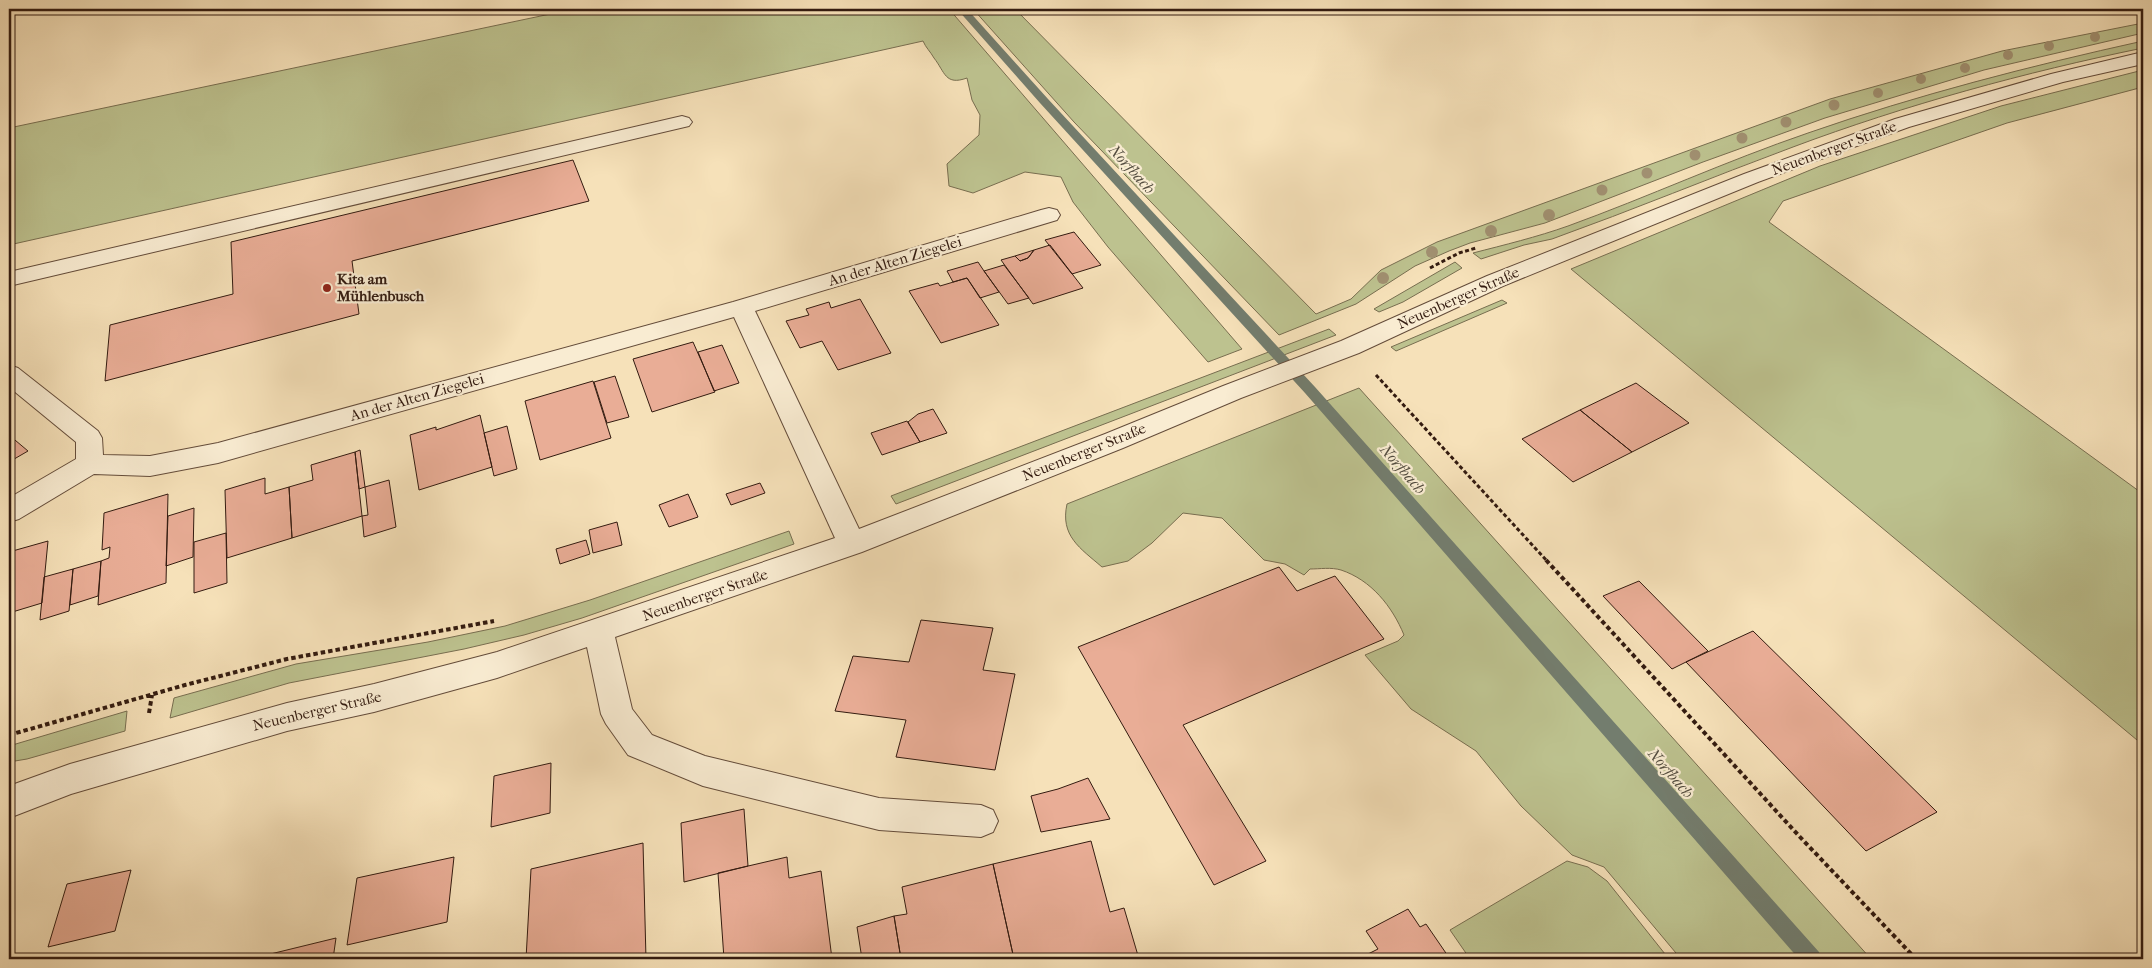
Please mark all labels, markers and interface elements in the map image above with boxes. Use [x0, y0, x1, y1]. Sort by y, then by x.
street label: Neuenberger Straße [1769, 117, 1899, 179]
water label: Norfbach [1104, 140, 1159, 198]
street label: An der Alten Ziegelei [825, 232, 964, 290]
street label: Neuenberger Straße [1394, 263, 1522, 333]
place label: Kita am Mühlenbusch [336, 270, 425, 305]
marker: Kita am Mühlenbusch [321, 282, 333, 294]
street label: An der Alten Ziegelei [347, 369, 487, 425]
street label: Neuenberger Straße [1020, 419, 1149, 485]
water label: Norfbach [1376, 439, 1430, 498]
street label: Neuenberger Straße [640, 565, 771, 625]
street label: Neuenberger Straße [251, 687, 384, 735]
water label: Norfbach [1644, 743, 1698, 802]

